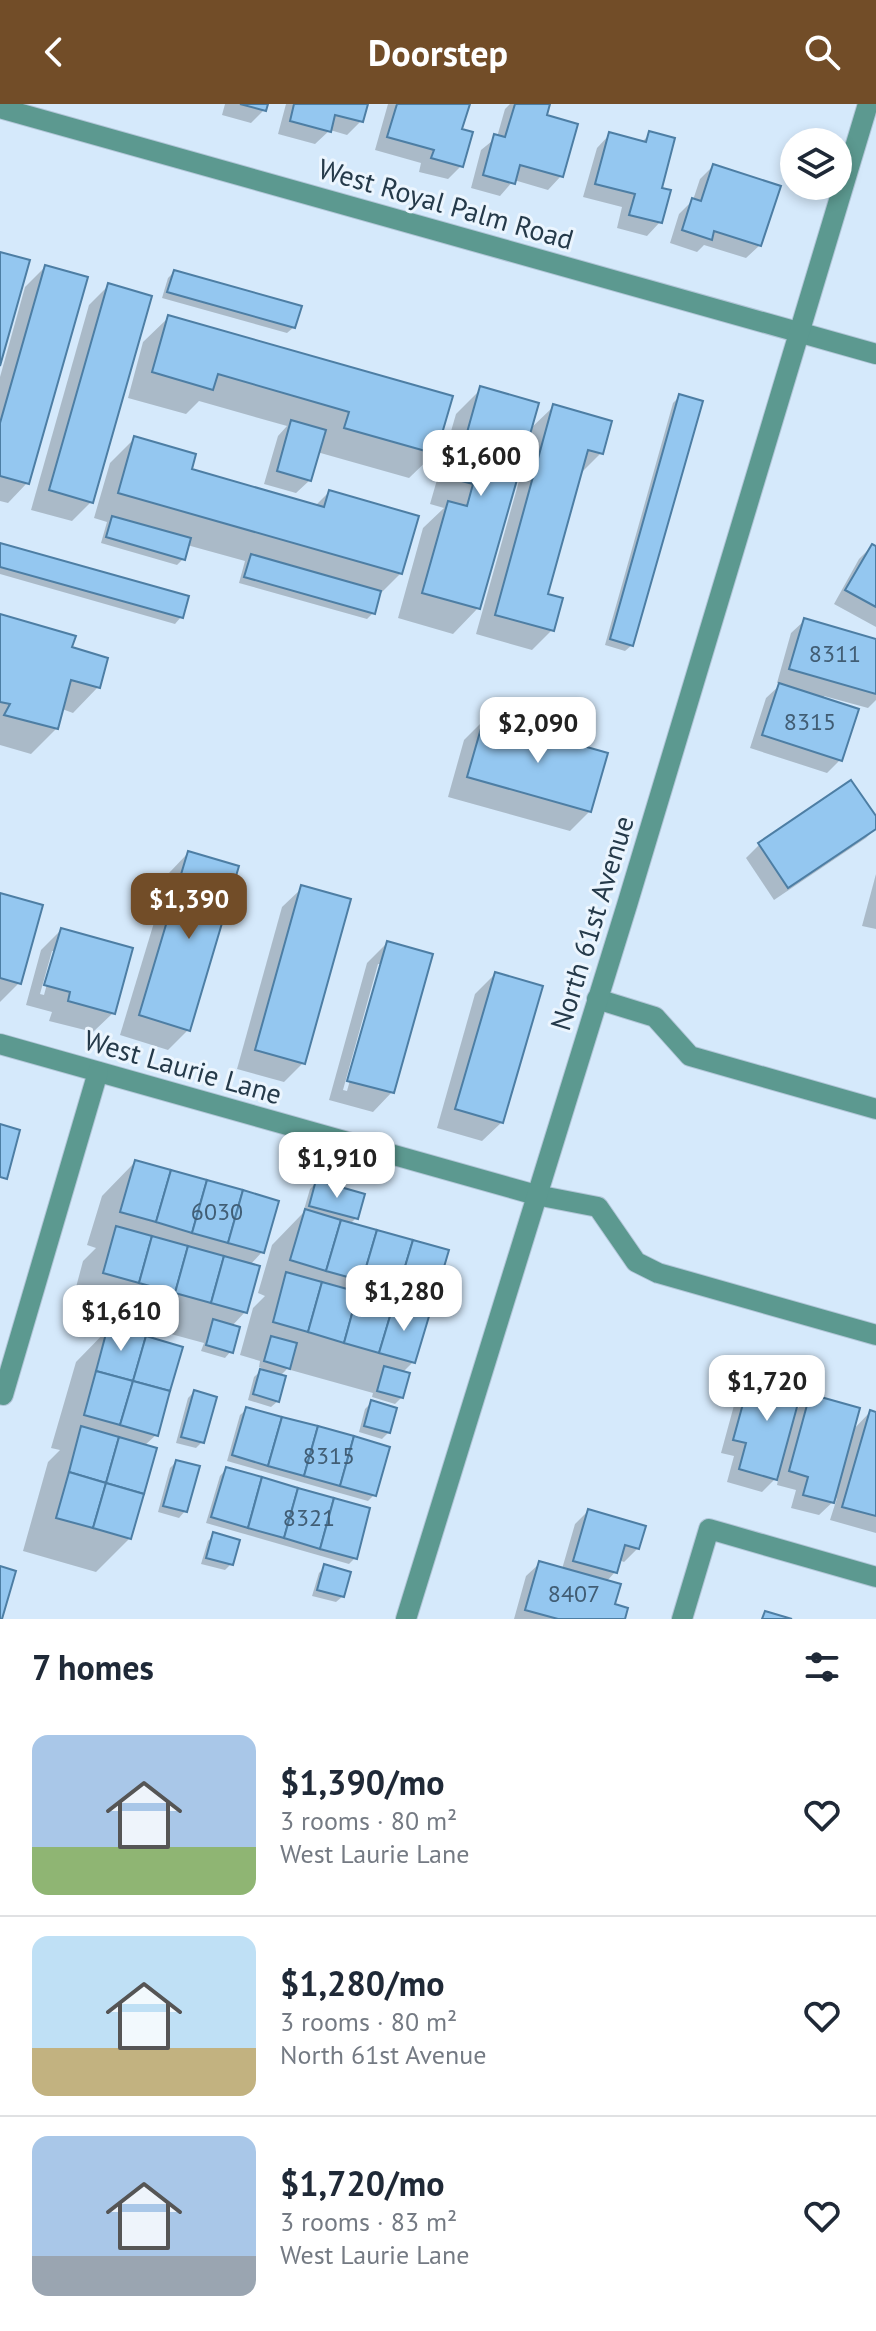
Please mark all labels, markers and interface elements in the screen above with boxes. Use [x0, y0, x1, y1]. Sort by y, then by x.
text: Doorstep [368, 29, 508, 76]
icon: back [32, 30, 76, 74]
icon: search [800, 30, 844, 74]
map controls [780, 128, 852, 200]
button: layers [780, 128, 852, 200]
street label: West Royal Palm Road [314, 149, 578, 258]
pin: $1,600 [416, 430, 546, 498]
text: $1,600 [441, 439, 521, 472]
house number: 8311 [809, 638, 861, 669]
pin: $2,090 [473, 697, 603, 765]
text: $2,090 [498, 706, 578, 739]
house number: 8315 [784, 706, 836, 737]
street label: North 61st Avenue [541, 811, 642, 1035]
pin: $1,390 [124, 873, 254, 941]
text: $1,390 [149, 882, 229, 915]
street label: West Laurie Lane [80, 1021, 286, 1112]
pin: $1,910 [272, 1132, 402, 1200]
text: $1,910 [297, 1141, 377, 1174]
house number: 6030 [191, 1196, 243, 1227]
pin: $1,280 [339, 1265, 469, 1333]
text: $1,280 [364, 1274, 444, 1307]
pin: $1,610 [56, 1285, 186, 1353]
text: $1,610 [81, 1294, 161, 1327]
pin: $1,720 [702, 1355, 832, 1423]
text: $1,720 [727, 1364, 807, 1397]
house number: 8315 [303, 1440, 355, 1471]
house number: 8321 [283, 1502, 335, 1533]
house number: 8407 [548, 1578, 600, 1609]
text: 7 homes [32, 1645, 154, 1689]
icon: filters [800, 1645, 844, 1689]
text: $1,390/mo [280, 1760, 444, 1804]
icon: home [96, 1767, 192, 1863]
icon: heart [800, 1793, 844, 1837]
text: 3 rooms · 80 m² [280, 1804, 457, 1837]
text: West Laurie Lane [280, 1837, 469, 1870]
text: $1,280/mo [280, 1961, 444, 2005]
icon: home [96, 1968, 192, 2064]
icon: heart [800, 1994, 844, 2038]
text: 3 rooms · 80 m² [280, 2005, 457, 2038]
text: North 61st Avenue [280, 2038, 486, 2071]
text: $1,720/mo [280, 2161, 444, 2205]
icon: home [96, 2168, 192, 2264]
icon: heart [800, 2194, 844, 2238]
text: 3 rooms · 83 m² [280, 2205, 457, 2238]
text: West Laurie Lane [280, 2238, 469, 2271]

